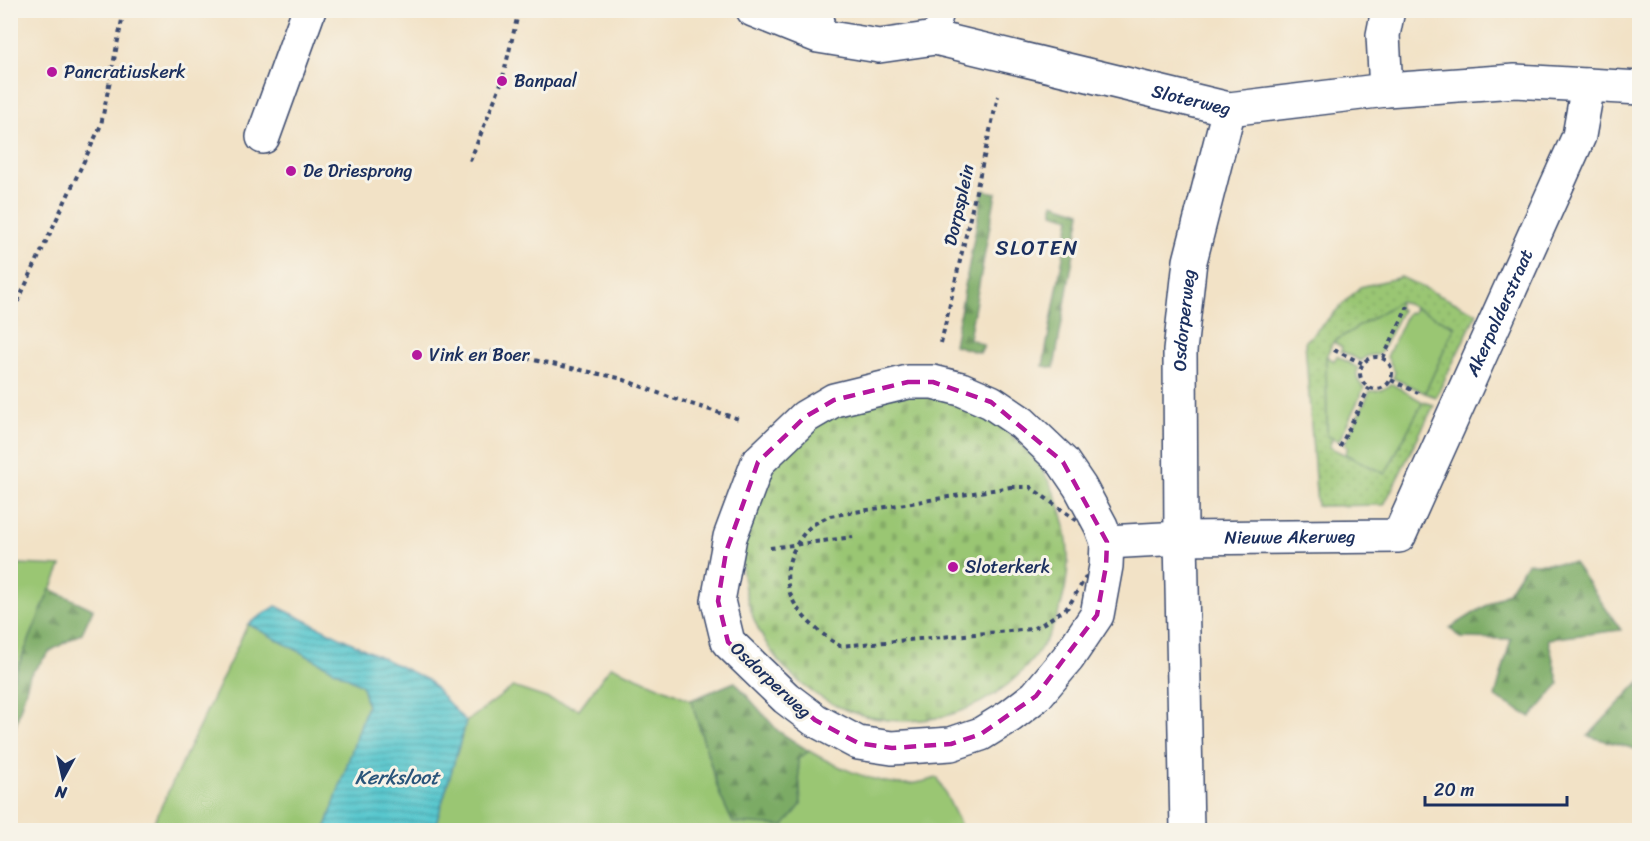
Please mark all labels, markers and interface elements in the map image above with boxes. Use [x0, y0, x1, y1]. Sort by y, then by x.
place label: Pancratiuskerk [64, 56, 186, 88]
marker: Pancratiuskerk [45, 65, 59, 79]
place label: Banpaal [514, 65, 578, 97]
marker: Banpaal [495, 74, 509, 88]
street label: Sloterweg [1148, 75, 1234, 125]
place label: De Driesprong [303, 155, 413, 187]
street label: Dorpsplein [934, 161, 984, 249]
marker: De Driesprong [284, 164, 298, 178]
district label: SLOTEN [995, 229, 1079, 267]
street label: Akerpolderstraat [1456, 244, 1542, 383]
street label: Osdorperweg [1164, 268, 1205, 371]
place label: Vink en Boer [429, 339, 531, 371]
marker: Vink en Boer [410, 348, 424, 362]
street label: Nieuwe Akerweg [1224, 520, 1356, 554]
place label: Sloterkerk [965, 551, 1050, 583]
marker: Sloterkerk [946, 560, 960, 574]
street label: Osdorperweg [723, 633, 819, 727]
north arrow [33, 748, 93, 808]
water label: Kerksloot [355, 760, 441, 795]
scale bar [1425, 769, 1568, 807]
text: 20 m [1434, 774, 1474, 806]
text: N [53, 777, 69, 808]

